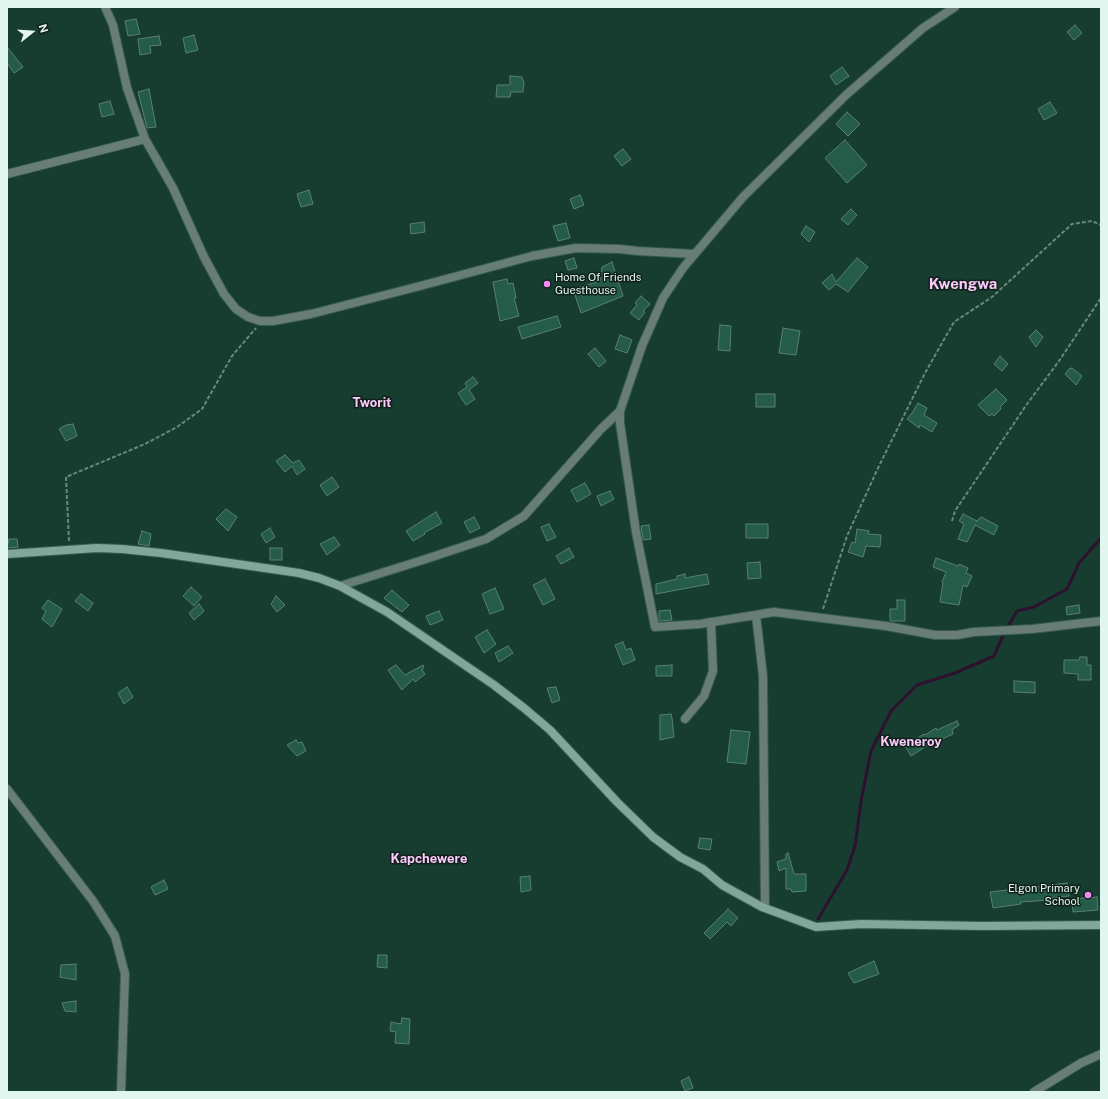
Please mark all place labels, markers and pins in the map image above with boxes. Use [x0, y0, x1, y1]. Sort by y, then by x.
place label: Home Of Friends Guesthouse [555, 271, 641, 297]
marker: Home Of Friends Guesthouse [542, 279, 552, 289]
place label: Elgon Primary School [1008, 882, 1080, 908]
marker: Elgon Primary School [1083, 890, 1093, 900]

